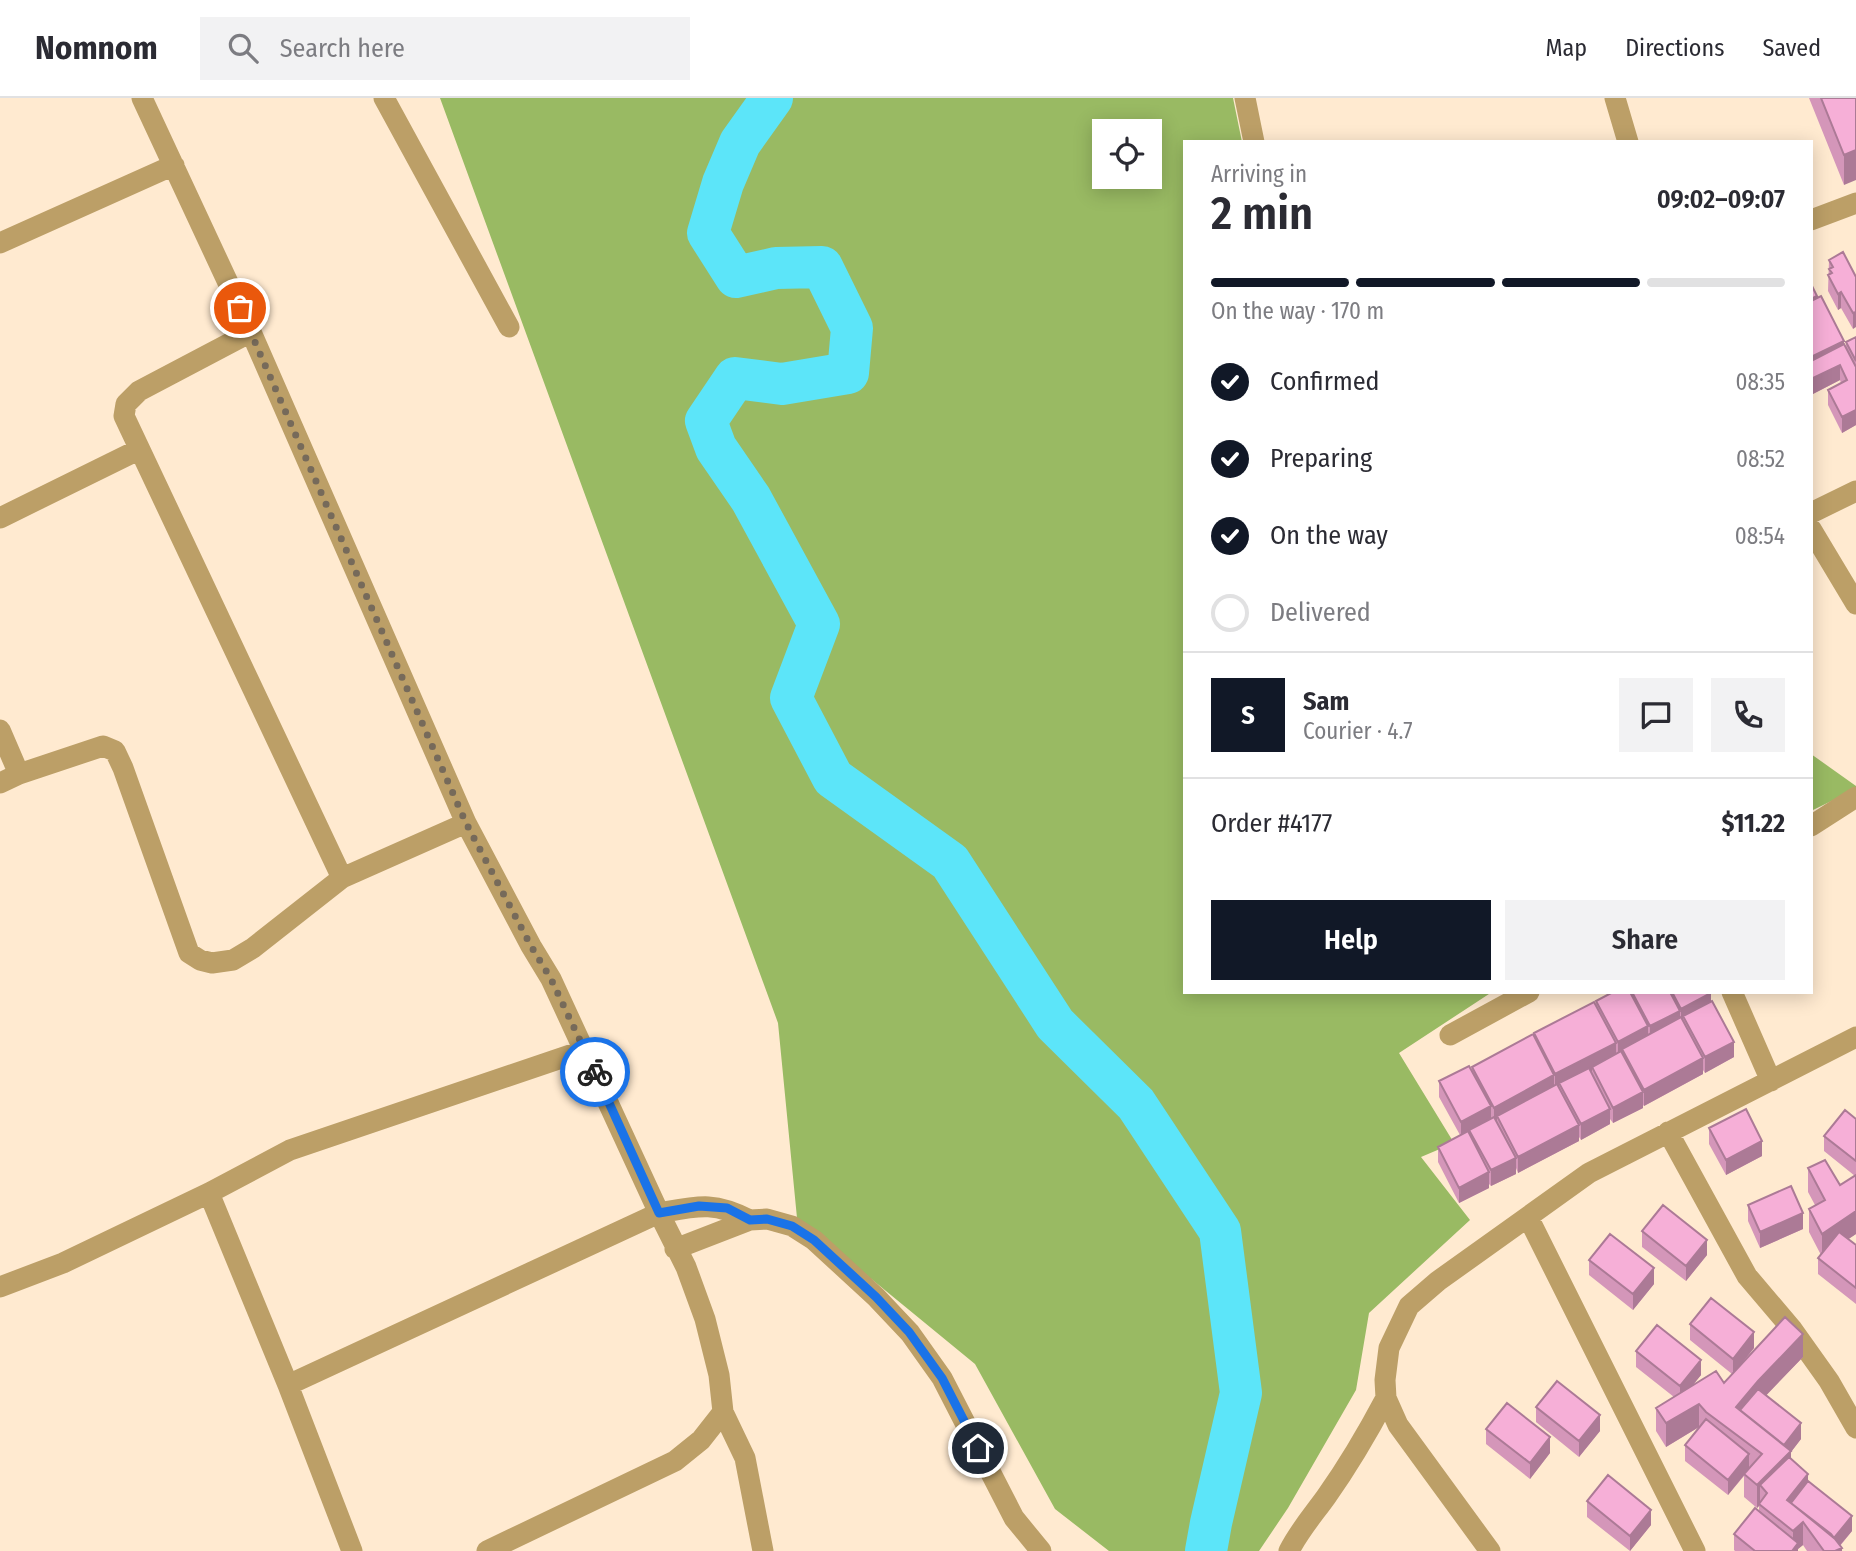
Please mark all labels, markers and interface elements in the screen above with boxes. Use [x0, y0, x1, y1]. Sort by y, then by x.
search box [200, 17, 690, 80]
text: Nomnom [35, 28, 158, 68]
icon: search [224, 29, 262, 67]
text: Search here [280, 33, 405, 64]
text: Map [1546, 34, 1587, 62]
text: Directions [1625, 34, 1724, 62]
text: Saved [1762, 34, 1821, 62]
map controls [1092, 119, 1162, 189]
button: locate [1092, 119, 1162, 189]
text: Arriving in [1211, 160, 1307, 188]
text: 09:02–09:07 [1657, 184, 1785, 215]
text: 2 min [1211, 186, 1313, 241]
pin [210, 278, 270, 338]
icon: bag [221, 289, 259, 327]
text: On the way · 170 m [1211, 297, 1384, 325]
icon: check [1211, 363, 1249, 401]
text: Confirmed [1270, 366, 1380, 397]
text: 08:35 [1736, 368, 1785, 396]
icon: check [1211, 440, 1249, 478]
text: Preparing [1270, 443, 1372, 474]
text: 08:52 [1736, 445, 1785, 473]
icon: check [1211, 517, 1249, 555]
text: On the way [1270, 520, 1388, 551]
text: 08:54 [1735, 522, 1785, 550]
text: Delivered [1270, 597, 1371, 628]
button: chat [1619, 678, 1693, 752]
button: phone [1711, 678, 1785, 752]
text: Sam [1303, 686, 1349, 717]
text: S [1241, 700, 1255, 731]
text: Courier · 4.7 [1303, 717, 1413, 745]
text: Order #4177 [1211, 808, 1332, 839]
text: $11.22 [1721, 808, 1785, 839]
button: Help [1211, 900, 1491, 980]
button: Share [1505, 900, 1785, 980]
courier [560, 1037, 630, 1107]
icon: bike [576, 1053, 614, 1091]
pin [948, 1418, 1008, 1478]
icon: home [959, 1429, 997, 1467]

